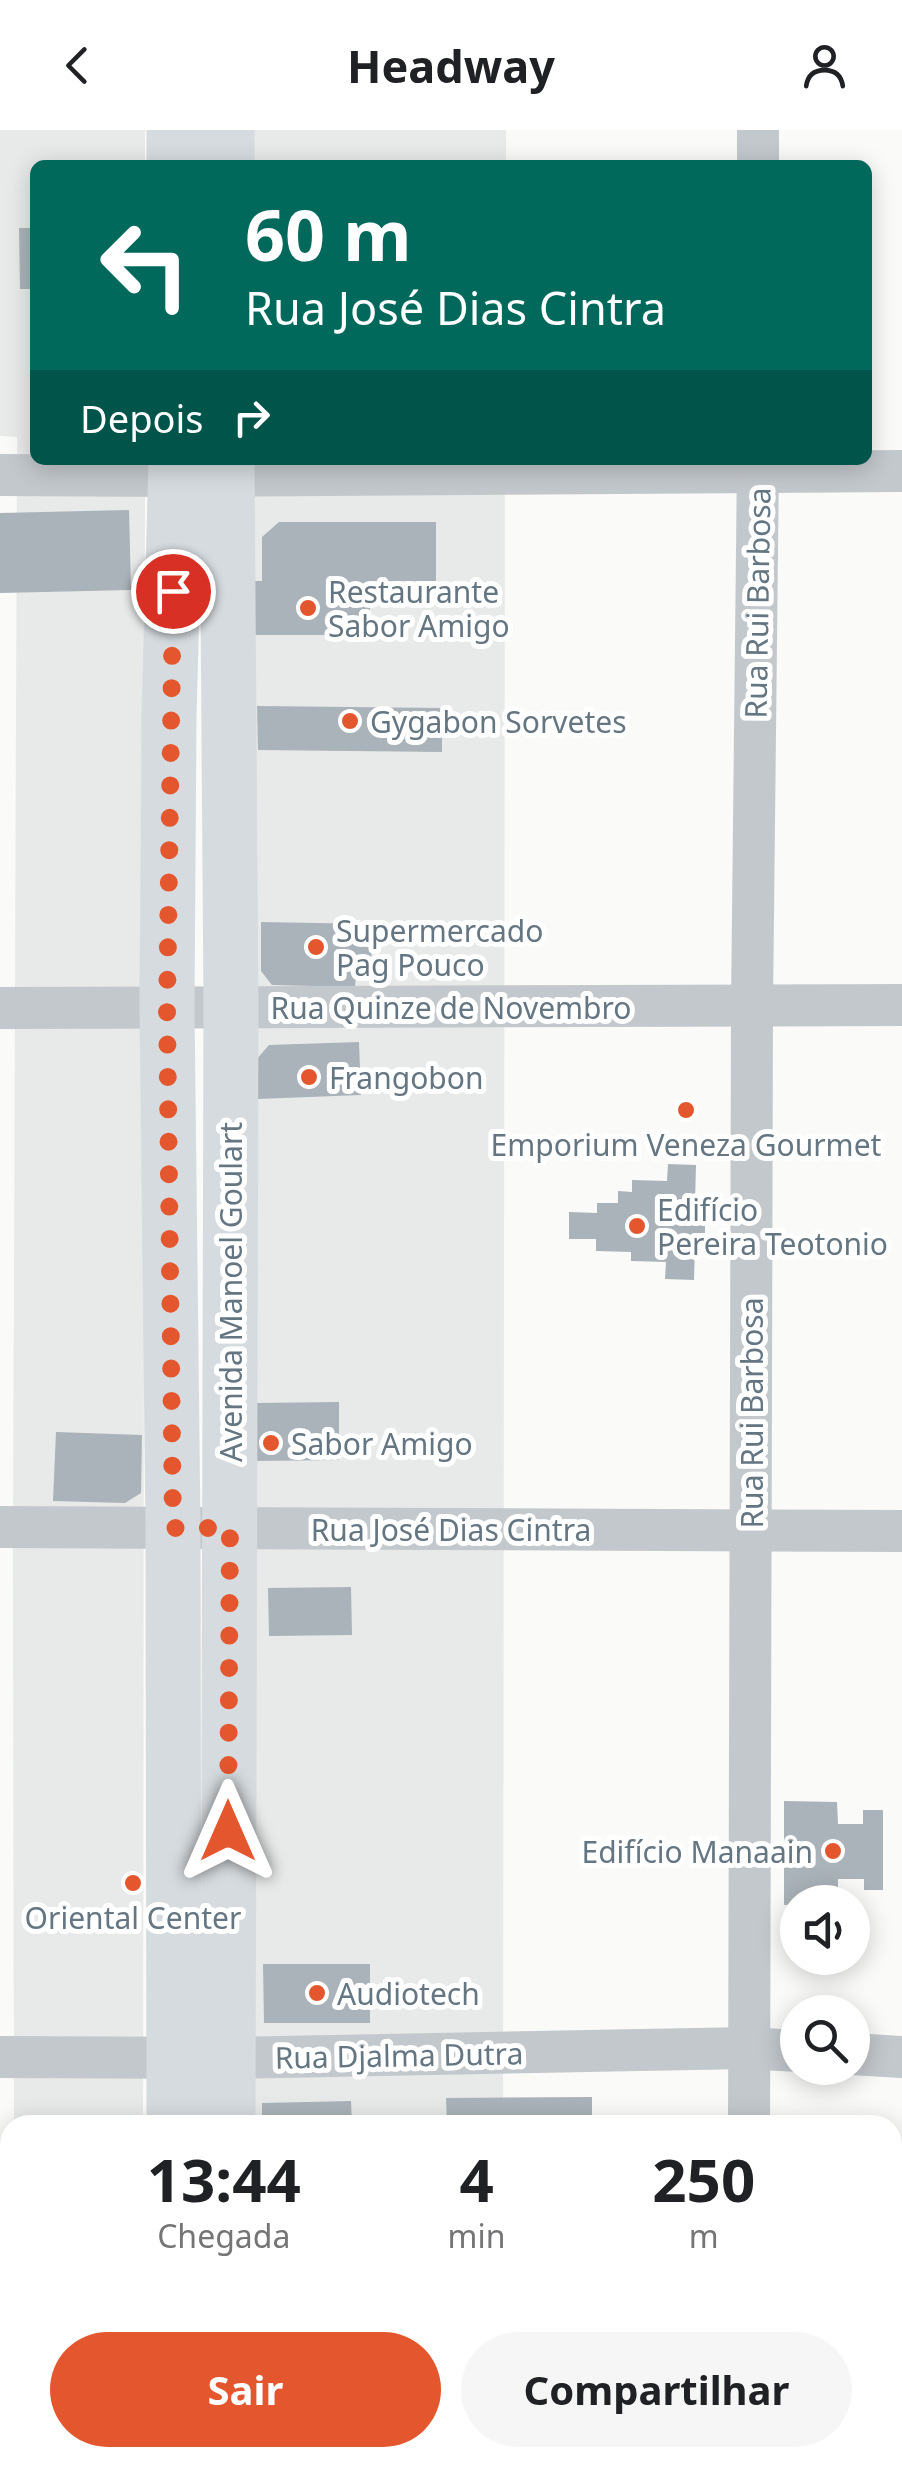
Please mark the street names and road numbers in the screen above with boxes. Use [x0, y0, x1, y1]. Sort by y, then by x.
street label: Rua Rui Barbosa [734, 487, 780, 719]
street label: Rua Quinze de Novembro [270, 987, 632, 1028]
street label: Avenida Manoel Goulart [210, 1122, 251, 1462]
street label: Rua Rui Barbosa [731, 1297, 772, 1529]
street label: Rua José Dias Cintra [311, 1509, 591, 1550]
street label: Rua Djalma Dutra [274, 2032, 524, 2078]

